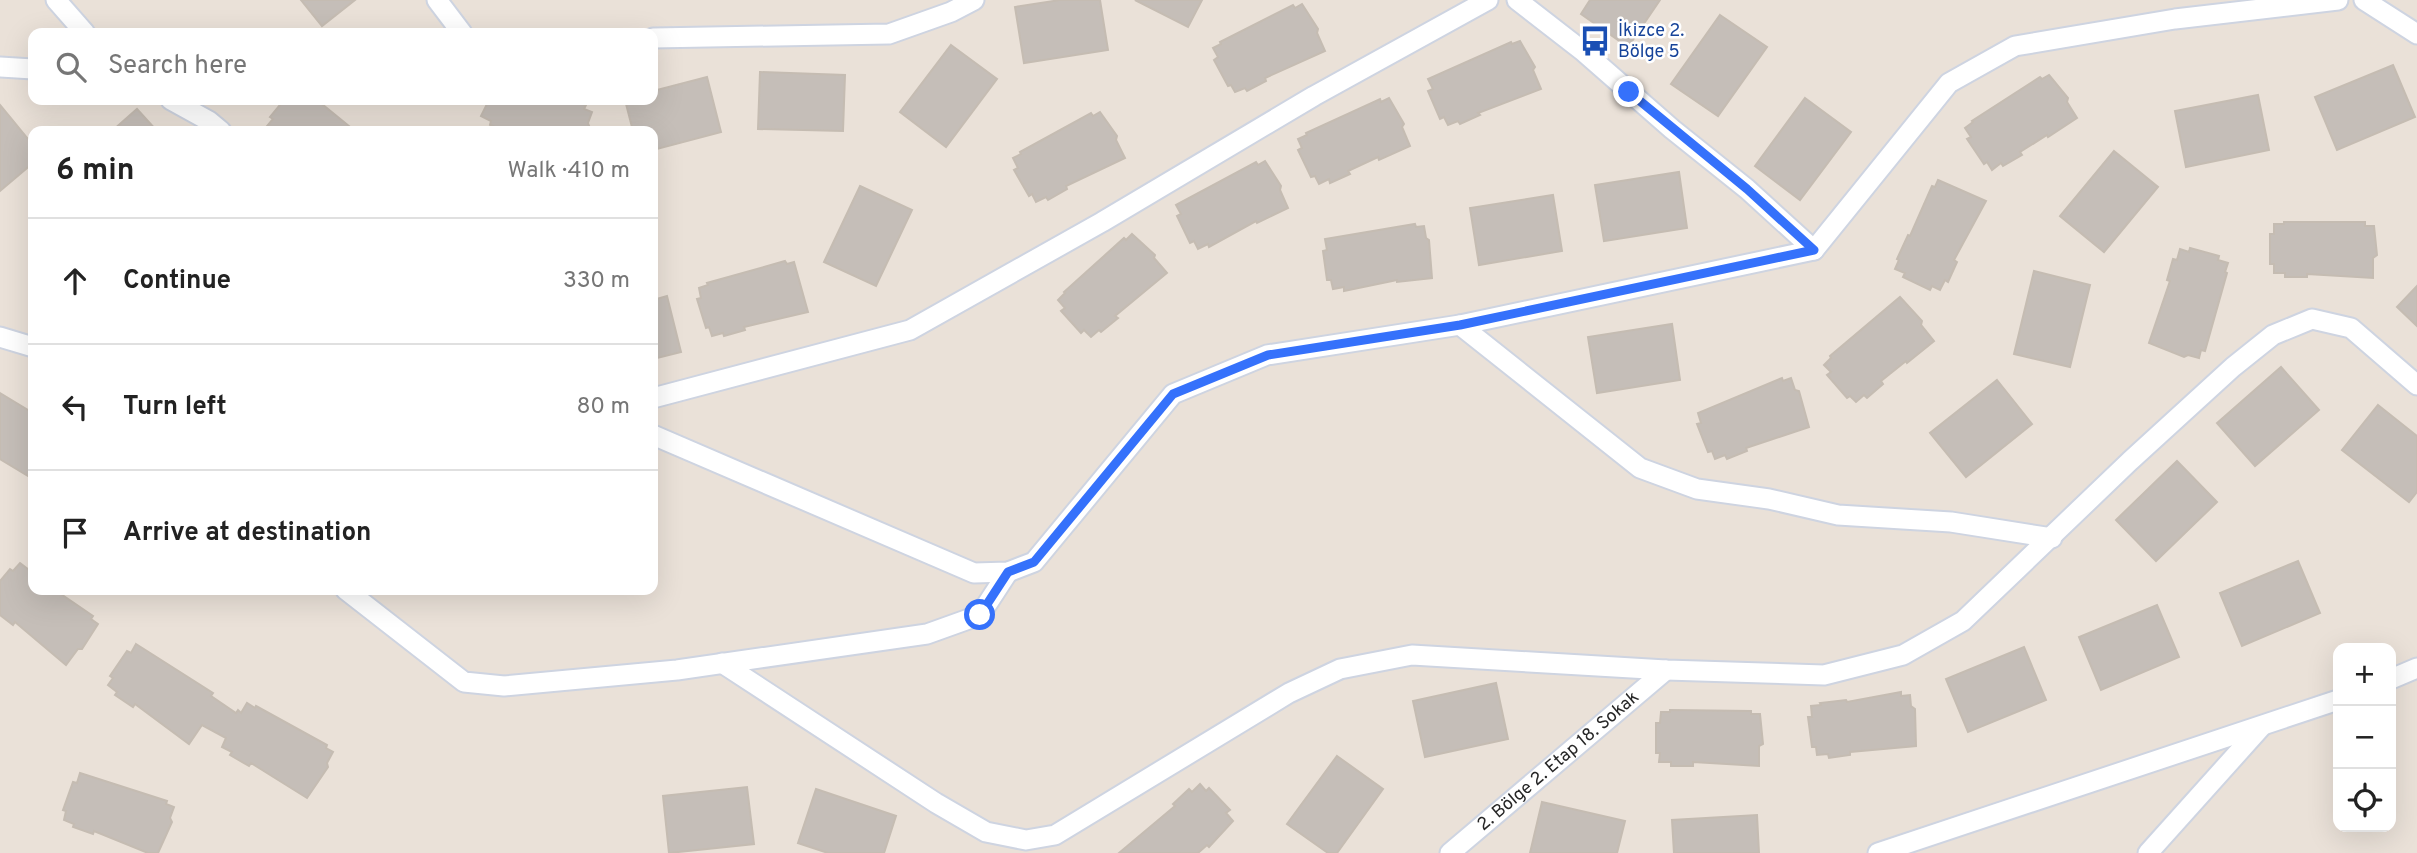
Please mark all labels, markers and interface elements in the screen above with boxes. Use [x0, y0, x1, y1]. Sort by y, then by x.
place label: İkizce 2. Bölge 5 [1618, 18, 1684, 64]
bus stop icon: İkizce 2. Bölge 5 [1578, 24, 1612, 58]
search box [28, 28, 658, 105]
icon: search [52, 48, 90, 86]
text: Search here [108, 50, 247, 83]
route end [1613, 76, 1644, 107]
text: 6 min [56, 153, 134, 190]
text: Walk · 410 m [508, 157, 630, 186]
icon: ahead [56, 262, 94, 300]
text: Continue [123, 265, 231, 298]
text: 330 m [563, 267, 630, 296]
icon: left [56, 388, 94, 426]
text: Turn left [123, 391, 227, 424]
text: 80 m [577, 393, 630, 422]
icon: arrive [56, 514, 94, 552]
text: Arrive at destination [123, 517, 371, 550]
route start [964, 599, 995, 630]
map controls [2333, 643, 2396, 832]
button: + [2333, 643, 2396, 706]
street label: 2. Bölge 2. Etap 18. Sokak [1473, 686, 1644, 836]
button: − [2333, 706, 2396, 769]
button: locate [2333, 769, 2396, 832]

